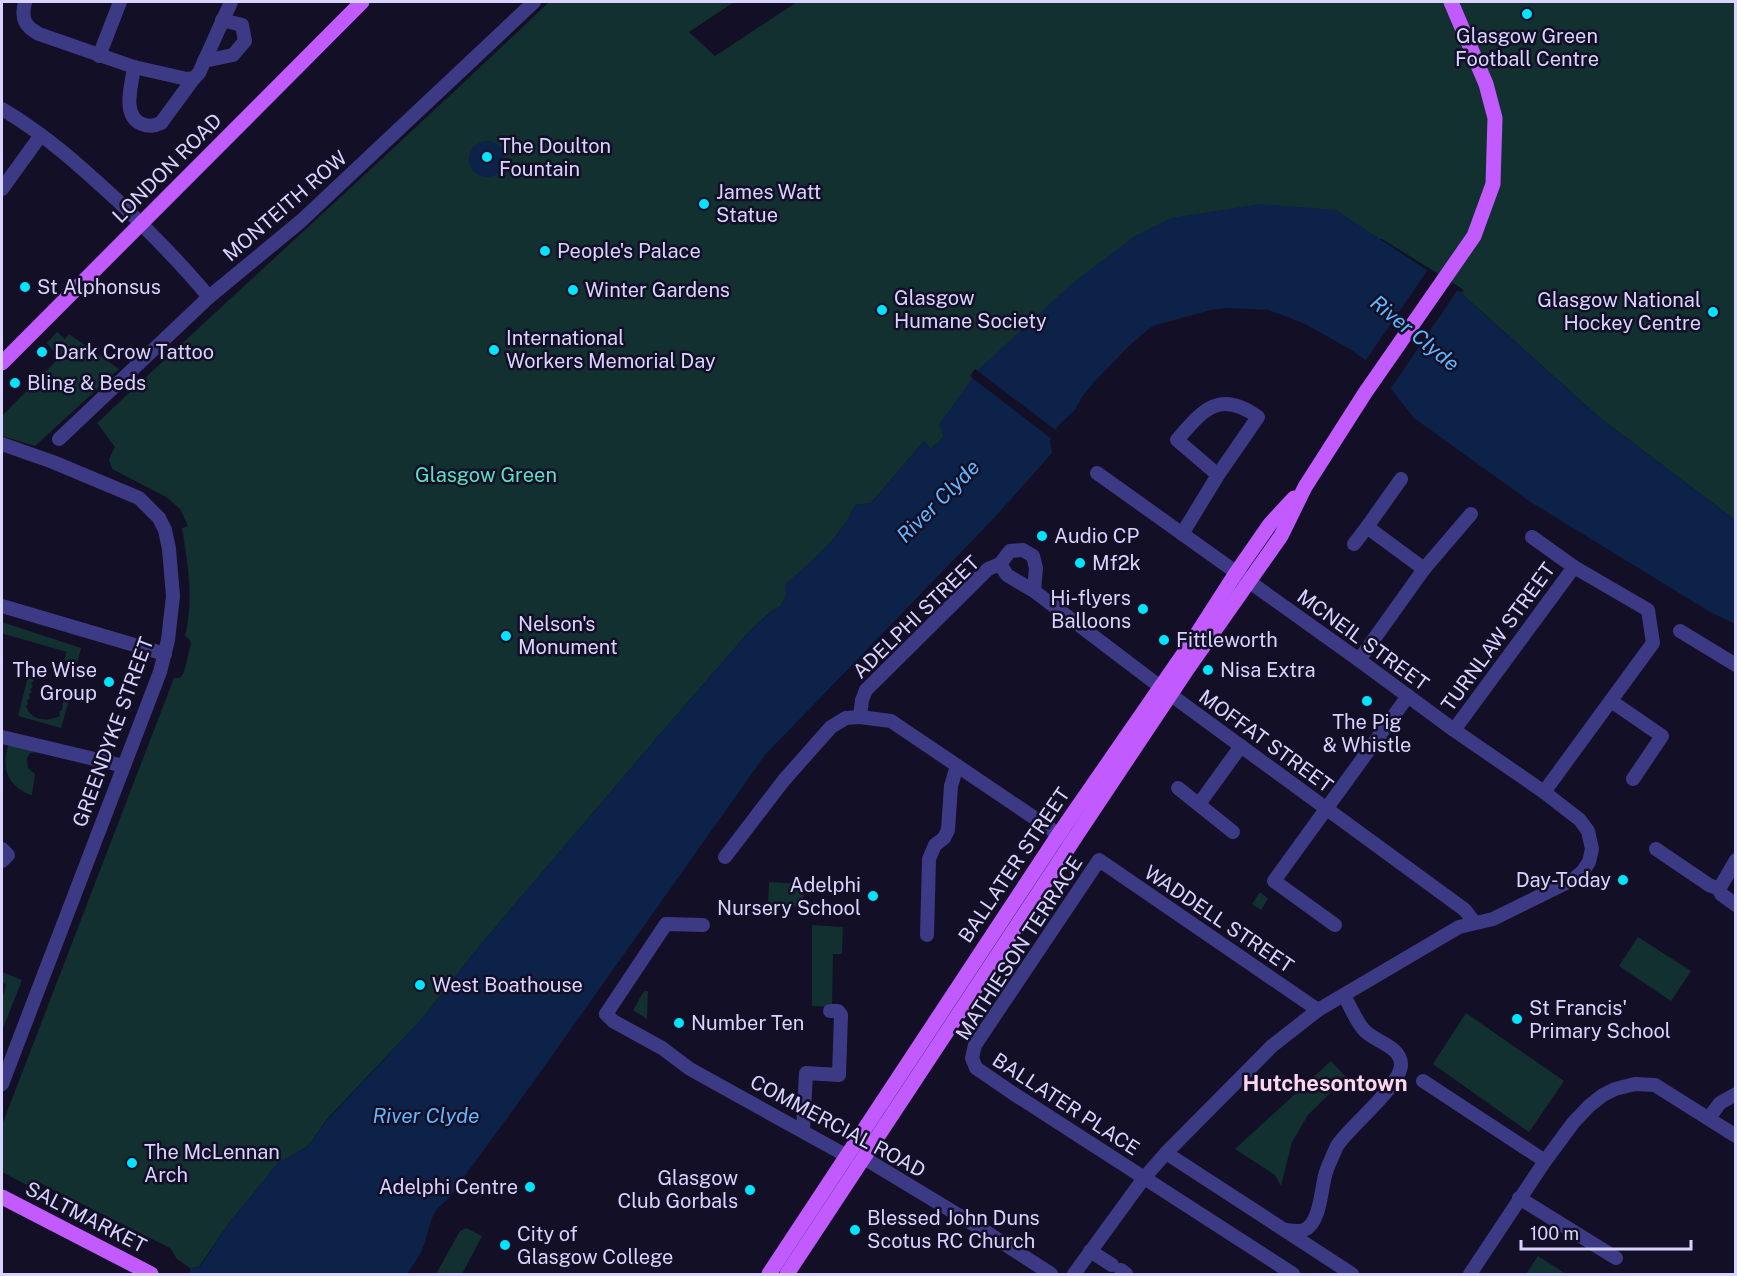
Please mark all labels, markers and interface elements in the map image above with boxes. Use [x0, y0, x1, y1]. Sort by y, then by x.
marker: Glasgow Green Football Centre [1520, 7, 1534, 21]
place label: Glasgow Green Football Centre [1455, 24, 1599, 71]
street label: LONDON ROAD [107, 108, 227, 228]
place label: The Doulton Fountain [499, 134, 611, 181]
street label: MONTEITH ROW [218, 146, 352, 266]
marker: The Doulton Fountain [480, 150, 494, 164]
place label: James Watt Statue [716, 180, 821, 227]
marker: James Watt Statue [697, 197, 711, 211]
place label: People's Palace [557, 239, 701, 263]
marker: People's Palace [538, 244, 552, 258]
place label: St Alphonsus [37, 275, 161, 299]
place label: Winter Gardens [585, 278, 730, 302]
marker: St Alphonsus [18, 280, 32, 294]
marker: Winter Gardens [566, 283, 580, 297]
place label: Glasgow Humane Society [894, 286, 1047, 333]
place label: Glasgow National Hockey Centre [1537, 288, 1701, 335]
water label: River Clyde [1366, 290, 1464, 376]
marker: Glasgow Humane Society [875, 303, 889, 317]
marker: Glasgow National Hockey Centre [1706, 305, 1720, 319]
place label: International Workers Memorial Day [506, 326, 716, 373]
place label: Dark Crow Tattoo [54, 340, 214, 364]
marker: International Workers Memorial Day [487, 343, 501, 357]
marker: Dark Crow Tattoo [35, 345, 49, 359]
place label: Bling & Beds [27, 371, 146, 395]
marker: Bling & Beds [8, 376, 22, 390]
water label: River Clyde [891, 454, 985, 548]
park label: Glasgow Green [415, 463, 557, 487]
place label: Audio CP [1054, 524, 1139, 548]
marker: Audio CP [1035, 529, 1049, 543]
street label: ADELPHI STREET [848, 550, 984, 683]
place label: Mf2k [1092, 551, 1141, 575]
marker: Mf2k [1073, 556, 1087, 570]
street label: TURNLAW STREET [1436, 558, 1560, 716]
street label: MCNEIL STREET [1293, 584, 1434, 696]
place label: Hi-flyers Balloons [1050, 586, 1131, 633]
marker: Hi-flyers Balloons [1136, 602, 1150, 616]
place label: Nelson's Monument [518, 612, 618, 659]
place label: Fittleworth [1176, 628, 1278, 652]
marker: Nelson's Monument [499, 629, 513, 643]
marker: Fittleworth [1157, 633, 1171, 647]
street label: GREENDYKE STREET [68, 634, 159, 830]
place label: The Wise Group [13, 658, 97, 705]
place label: Nisa Extra [1220, 658, 1315, 682]
marker: Nisa Extra [1201, 663, 1215, 677]
marker: The Wise Group [102, 675, 116, 689]
street label: MOFFAT STREET [1194, 684, 1338, 798]
marker: The Pig & Whistle [1360, 694, 1374, 708]
place label: The Pig & Whistle [1323, 710, 1411, 757]
street label: BALLATER STREET [953, 783, 1075, 947]
street label: MATHIESON TERRACE [951, 852, 1087, 1044]
street label: WADDELL STREET [1140, 860, 1298, 978]
place label: Day-Today [1516, 868, 1611, 892]
place label: Adelphi Nursery School [717, 873, 861, 920]
marker: Day-Today [1616, 873, 1630, 887]
marker: Adelphi Nursery School [866, 889, 880, 903]
place label: West Boathouse [432, 973, 583, 997]
marker: West Boathouse [413, 978, 427, 992]
place label: St Francis' Primary School [1529, 996, 1671, 1043]
place label: Number Ten [691, 1011, 804, 1035]
marker: St Francis' Primary School [1510, 1012, 1524, 1026]
marker: Number Ten [672, 1016, 686, 1030]
street label: BALLATER PLACE [988, 1048, 1144, 1160]
street label: COMMERCIAL ROAD [746, 1070, 930, 1182]
district label: Hutchesontown [1243, 1070, 1407, 1096]
water label: River Clyde [373, 1103, 479, 1128]
place label: The McLennan Arch [144, 1140, 280, 1187]
marker: The McLennan Arch [125, 1156, 139, 1170]
place label: Glasgow Club Gorbals [618, 1166, 738, 1213]
place label: Adelphi Centre [379, 1175, 518, 1199]
street label: SALTMARKET [22, 1176, 151, 1258]
marker: Adelphi Centre [523, 1180, 537, 1194]
marker: Glasgow Club Gorbals [743, 1183, 757, 1197]
place label: Blessed John Duns Scotus RC Church [867, 1206, 1040, 1253]
scale bar [1521, 1213, 1690, 1251]
place label: City of Glasgow College [517, 1222, 673, 1269]
marker: Blessed John Duns Scotus RC Church [848, 1223, 862, 1237]
text: 100 m [1530, 1223, 1579, 1244]
marker: City of Glasgow College [498, 1238, 512, 1252]

